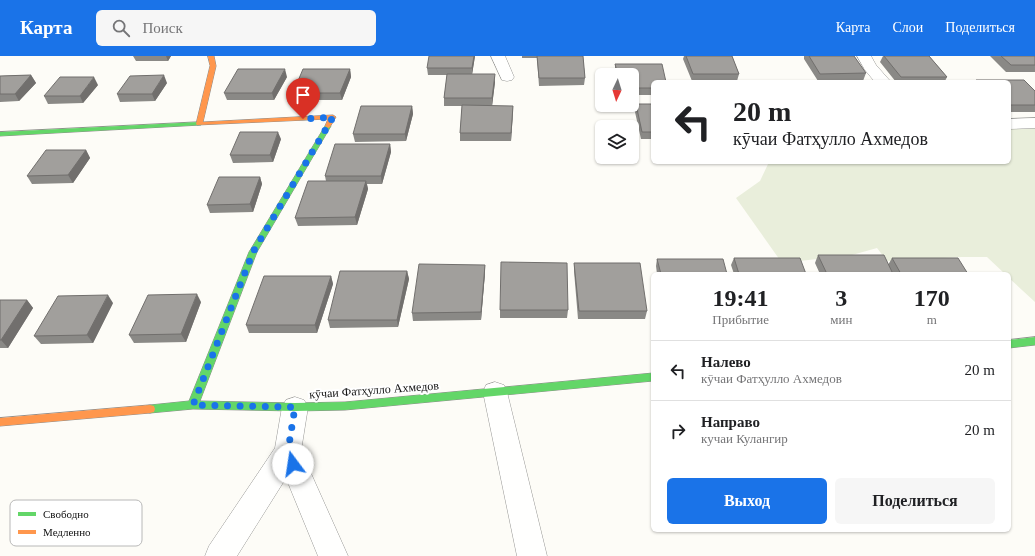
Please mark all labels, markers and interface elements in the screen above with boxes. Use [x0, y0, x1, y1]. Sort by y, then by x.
search box [96, 10, 376, 46]
text: Карта [20, 17, 72, 38]
icon: search [110, 17, 132, 39]
text: Поиск [142, 20, 183, 36]
text: Карта [836, 20, 870, 35]
text: Слои [892, 20, 923, 35]
text: Поделиться [945, 20, 1015, 35]
north arrow [595, 68, 639, 112]
map controls [595, 68, 639, 164]
pin [286, 78, 320, 119]
icon: arrive [292, 84, 314, 106]
icon: left [667, 96, 719, 148]
text: 20 m [733, 96, 791, 127]
button: layers [595, 120, 639, 164]
text: кӯчаи Фатҳулло Ахмедов [733, 129, 928, 149]
text: 19:41 [713, 285, 769, 311]
text: 3 [835, 285, 847, 311]
text: 170 [914, 285, 950, 311]
text: Прибытие [712, 312, 769, 327]
text: мин [830, 312, 852, 327]
text: m [927, 312, 937, 327]
text: Налево [701, 354, 751, 370]
icon: left [667, 360, 689, 382]
text: 20 m [965, 362, 995, 378]
text: кӯчаи Фатҳулло Ахмедов [701, 371, 842, 386]
street label: кӯчаи Фатҳулло Ахмедов [309, 378, 440, 402]
text: Направо [701, 414, 760, 430]
icon: right [667, 420, 689, 442]
text: 20 m [965, 422, 995, 438]
text: кучаи Кулангир [701, 431, 788, 446]
position arrow [272, 443, 314, 485]
button: Выход [667, 478, 827, 524]
button: Поделиться [835, 478, 995, 524]
legend [10, 500, 142, 546]
text: Свободно [43, 508, 89, 520]
text: Медленно [43, 526, 91, 538]

